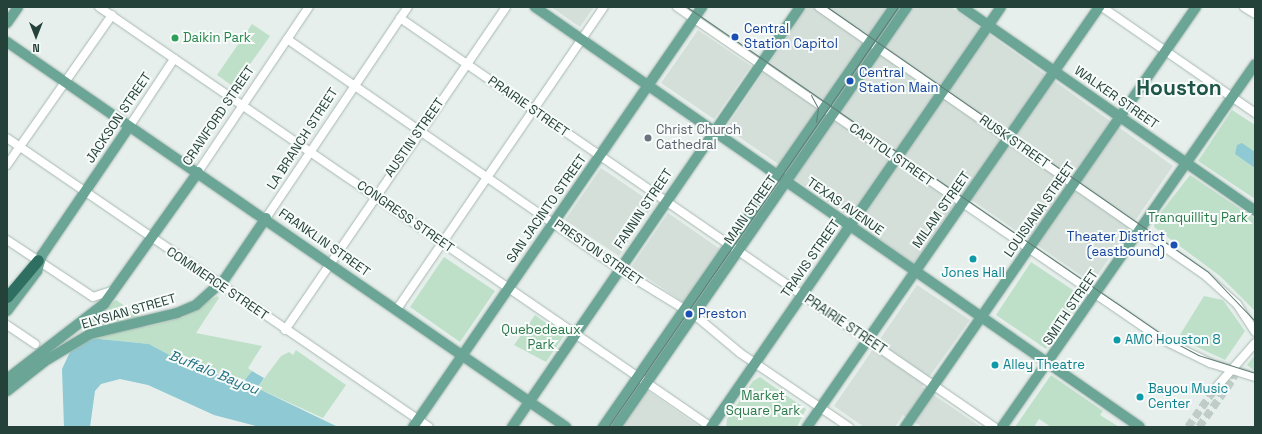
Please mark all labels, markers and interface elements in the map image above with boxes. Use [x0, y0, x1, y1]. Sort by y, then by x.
north arrow [16, 16, 56, 56]
place label: Central Station Capitol [744, 22, 838, 53]
place label: Daikin Park [183, 30, 251, 46]
marker: Central Station Capitol [729, 31, 741, 43]
marker: Daikin Park [170, 33, 180, 43]
text: N [32, 41, 40, 55]
street label: CRAWFORD STREET [180, 63, 258, 169]
street label: WALKER STREET [1071, 63, 1161, 133]
place label: Central Station Main [859, 66, 938, 97]
street label: JACKSON STREET [83, 70, 155, 166]
street label: PRAIRIE STREET [485, 73, 571, 141]
marker: Central Station Main [844, 75, 856, 87]
district label: Houston [1136, 75, 1222, 101]
street label: LA BRANCH STREET [264, 85, 342, 193]
street label: AUSTIN STREET [382, 96, 448, 180]
street label: RUSK STREET [976, 112, 1052, 172]
street label: CAPITOL STREET [846, 120, 936, 190]
place label: Christ Church Cathedral [656, 123, 741, 154]
marker: Christ Church Cathedral [643, 133, 653, 143]
street label: SAN JACINTO STREET [504, 152, 590, 266]
street label: LOUISIANA STREET [1001, 159, 1079, 261]
street label: FANNIN STREET [612, 166, 676, 252]
street label: MILAM STREET [910, 169, 974, 251]
street label: MAIN STREET [722, 173, 780, 247]
street label: TEXAS AVENUE [804, 175, 886, 239]
street label: CONGRESS STREET [354, 178, 456, 256]
street label: FRANKLIN STREET [275, 206, 373, 280]
park label: Tranquillity Park [1148, 210, 1248, 226]
street label: PRESTON STREET [551, 217, 645, 289]
street label: TRAVIS STREET [778, 217, 844, 301]
place label: Theater District (eastbound) [1067, 230, 1165, 261]
marker: Theater District (eastbound) [1168, 239, 1180, 251]
street label: COMMERCE STREET [163, 244, 271, 324]
marker: Jones Hall [968, 254, 978, 264]
place label: Jones Hall [941, 265, 1005, 281]
street label: SMITH STREET [1040, 267, 1102, 349]
street label: ELYSIAN STREET [80, 291, 178, 333]
street label: PRAIRIE STREET [801, 292, 889, 358]
place label: Preston [698, 306, 747, 322]
marker: Preston [683, 308, 695, 320]
park label: Quebedeaux Park [501, 323, 581, 354]
place label: AMC Houston 8 [1125, 332, 1221, 348]
marker: AMC Houston 8 [1112, 335, 1122, 345]
water label: Buffalo Bayou [167, 346, 261, 398]
place label: Alley Theatre [1003, 357, 1085, 373]
marker: Alley Theatre [990, 360, 1000, 370]
place label: Bayou Music Center [1148, 382, 1228, 413]
park label: Market Square Park [726, 389, 800, 420]
marker: Bayou Music Center [1135, 392, 1145, 402]

